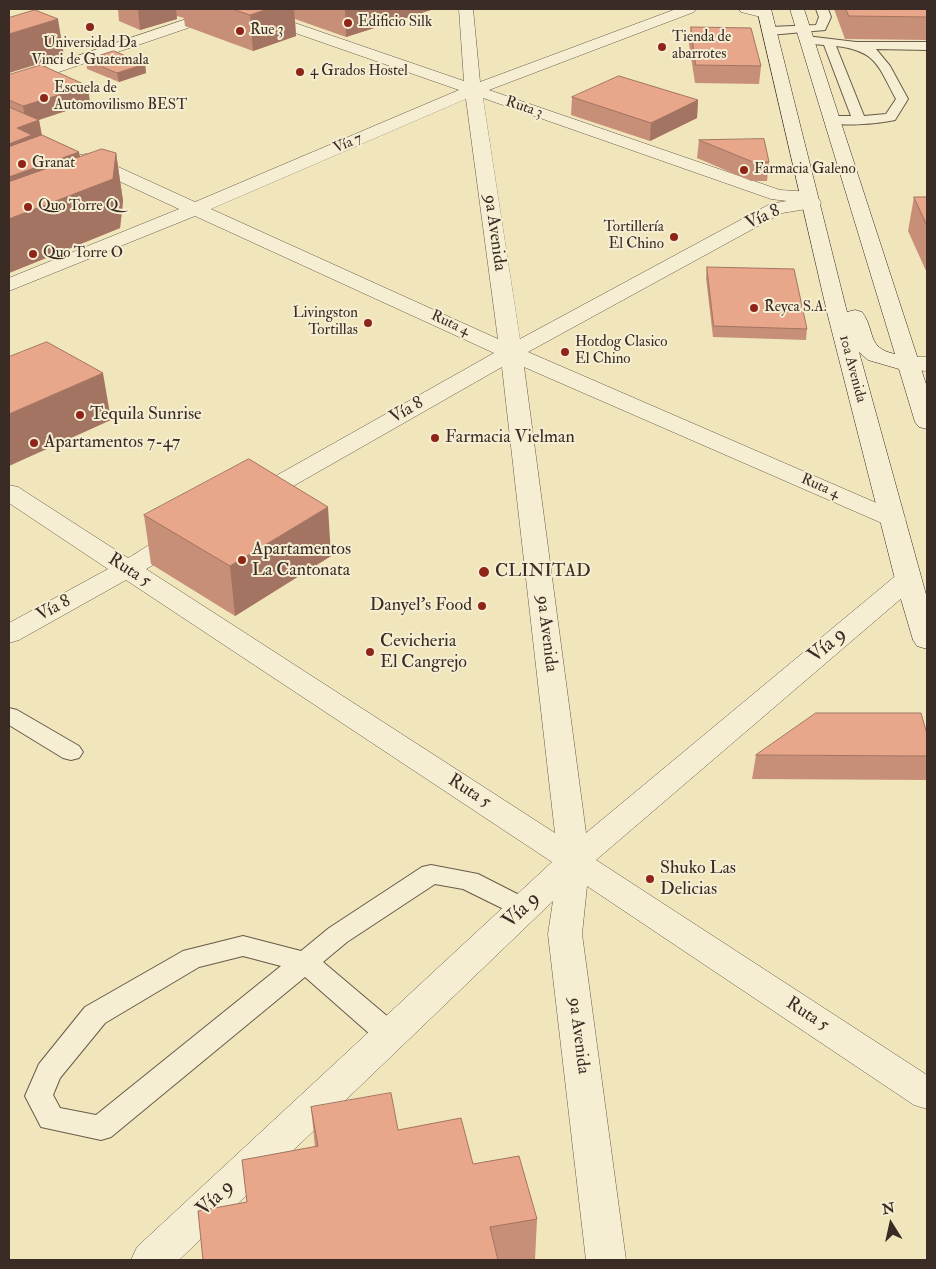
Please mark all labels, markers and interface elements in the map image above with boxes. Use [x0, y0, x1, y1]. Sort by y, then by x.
place label: Edificio Silk [358, 14, 432, 32]
marker: Edificio Silk [342, 17, 354, 29]
marker: Universidad Da Vinci de Guatemala [84, 21, 96, 33]
place label: Rue 3 [250, 22, 284, 40]
marker: Rue 3 [234, 25, 246, 37]
place label: Tienda de abarrotes [672, 29, 731, 64]
place label: Universidad Da Vinci de Guatemala [31, 35, 149, 70]
marker: Tienda de abarrotes [656, 41, 668, 53]
place label: 4 Grados Hostel [310, 63, 408, 81]
marker: 4 Grados Hostel [294, 66, 306, 78]
place label: Escuela de Automovilismo BEST [54, 80, 187, 115]
marker: Escuela de Automovilismo BEST [38, 92, 50, 104]
street label: Ruta 3 [503, 93, 545, 123]
street label: Vía 7 [331, 130, 365, 158]
place label: Granat [32, 155, 75, 173]
marker: Granat [16, 158, 28, 170]
place label: Farmacia Galeno [754, 161, 856, 179]
marker: Farmacia Galeno [738, 164, 750, 176]
street label: 9a Avenida [478, 193, 510, 273]
place label: Quo Torre Q [38, 198, 118, 216]
marker: Quo Torre Q [22, 201, 34, 213]
street label: Vía 8 [742, 201, 784, 235]
place label: Tortillería El Chino [603, 219, 664, 254]
marker: Tortillería El Chino [668, 231, 680, 243]
place label: Quo Torre O [43, 245, 123, 263]
marker: Quo Torre O [27, 248, 39, 260]
place label: Reyca S.A. [764, 299, 827, 317]
marker: Reyca S.A. [748, 302, 760, 314]
place label: Livingston Tortillas [293, 305, 358, 340]
street label: Ruta 4 [428, 307, 472, 341]
marker: Livingston Tortillas [362, 317, 374, 329]
street label: 10a Avenida [834, 333, 870, 405]
place label: Hotdog Clasico El Chino [575, 334, 668, 369]
marker: Hotdog Clasico El Chino [559, 346, 571, 358]
street label: Vía 8 [386, 393, 428, 429]
place label: Tequila Sunrise [90, 404, 202, 426]
marker: Tequila Sunrise [74, 409, 86, 421]
place label: Farmacia Vielman [445, 427, 575, 449]
place label: Apartamentos 7-47 [44, 432, 180, 454]
marker: Farmacia Vielman [429, 432, 441, 444]
marker: Apartamentos 7-47 [28, 437, 40, 449]
street label: Ruta 4 [798, 471, 842, 503]
place label: Apartamentos La Cantonata [252, 539, 351, 582]
street label: Ruta 5 [103, 549, 155, 593]
marker: Apartamentos La Cantonata [236, 554, 248, 566]
place label: CLINITAD [495, 561, 591, 583]
marker: CLINITAD [477, 565, 491, 579]
street label: Vía 8 [33, 591, 75, 627]
place label: Danyel's Food [370, 595, 472, 617]
street label: 9a Avenida [531, 595, 561, 673]
marker: Danyel's Food [476, 600, 488, 612]
street label: Vía 9 [804, 623, 852, 669]
place label: Cevicheria El Cangrejo [380, 631, 467, 674]
marker: Cevicheria El Cangrejo [364, 646, 376, 658]
street label: Ruta 5 [443, 770, 495, 814]
place label: Shuko Las Delicias [660, 858, 736, 901]
marker: Shuko Las Delicias [644, 873, 656, 885]
street label: Vía 9 [498, 887, 546, 935]
street label: Ruta 5 [781, 993, 833, 1037]
street label: 9a Avenida [563, 997, 593, 1075]
street label: Vía 9 [192, 1175, 240, 1223]
north arrow [866, 1199, 916, 1249]
text: N [881, 1199, 896, 1218]

